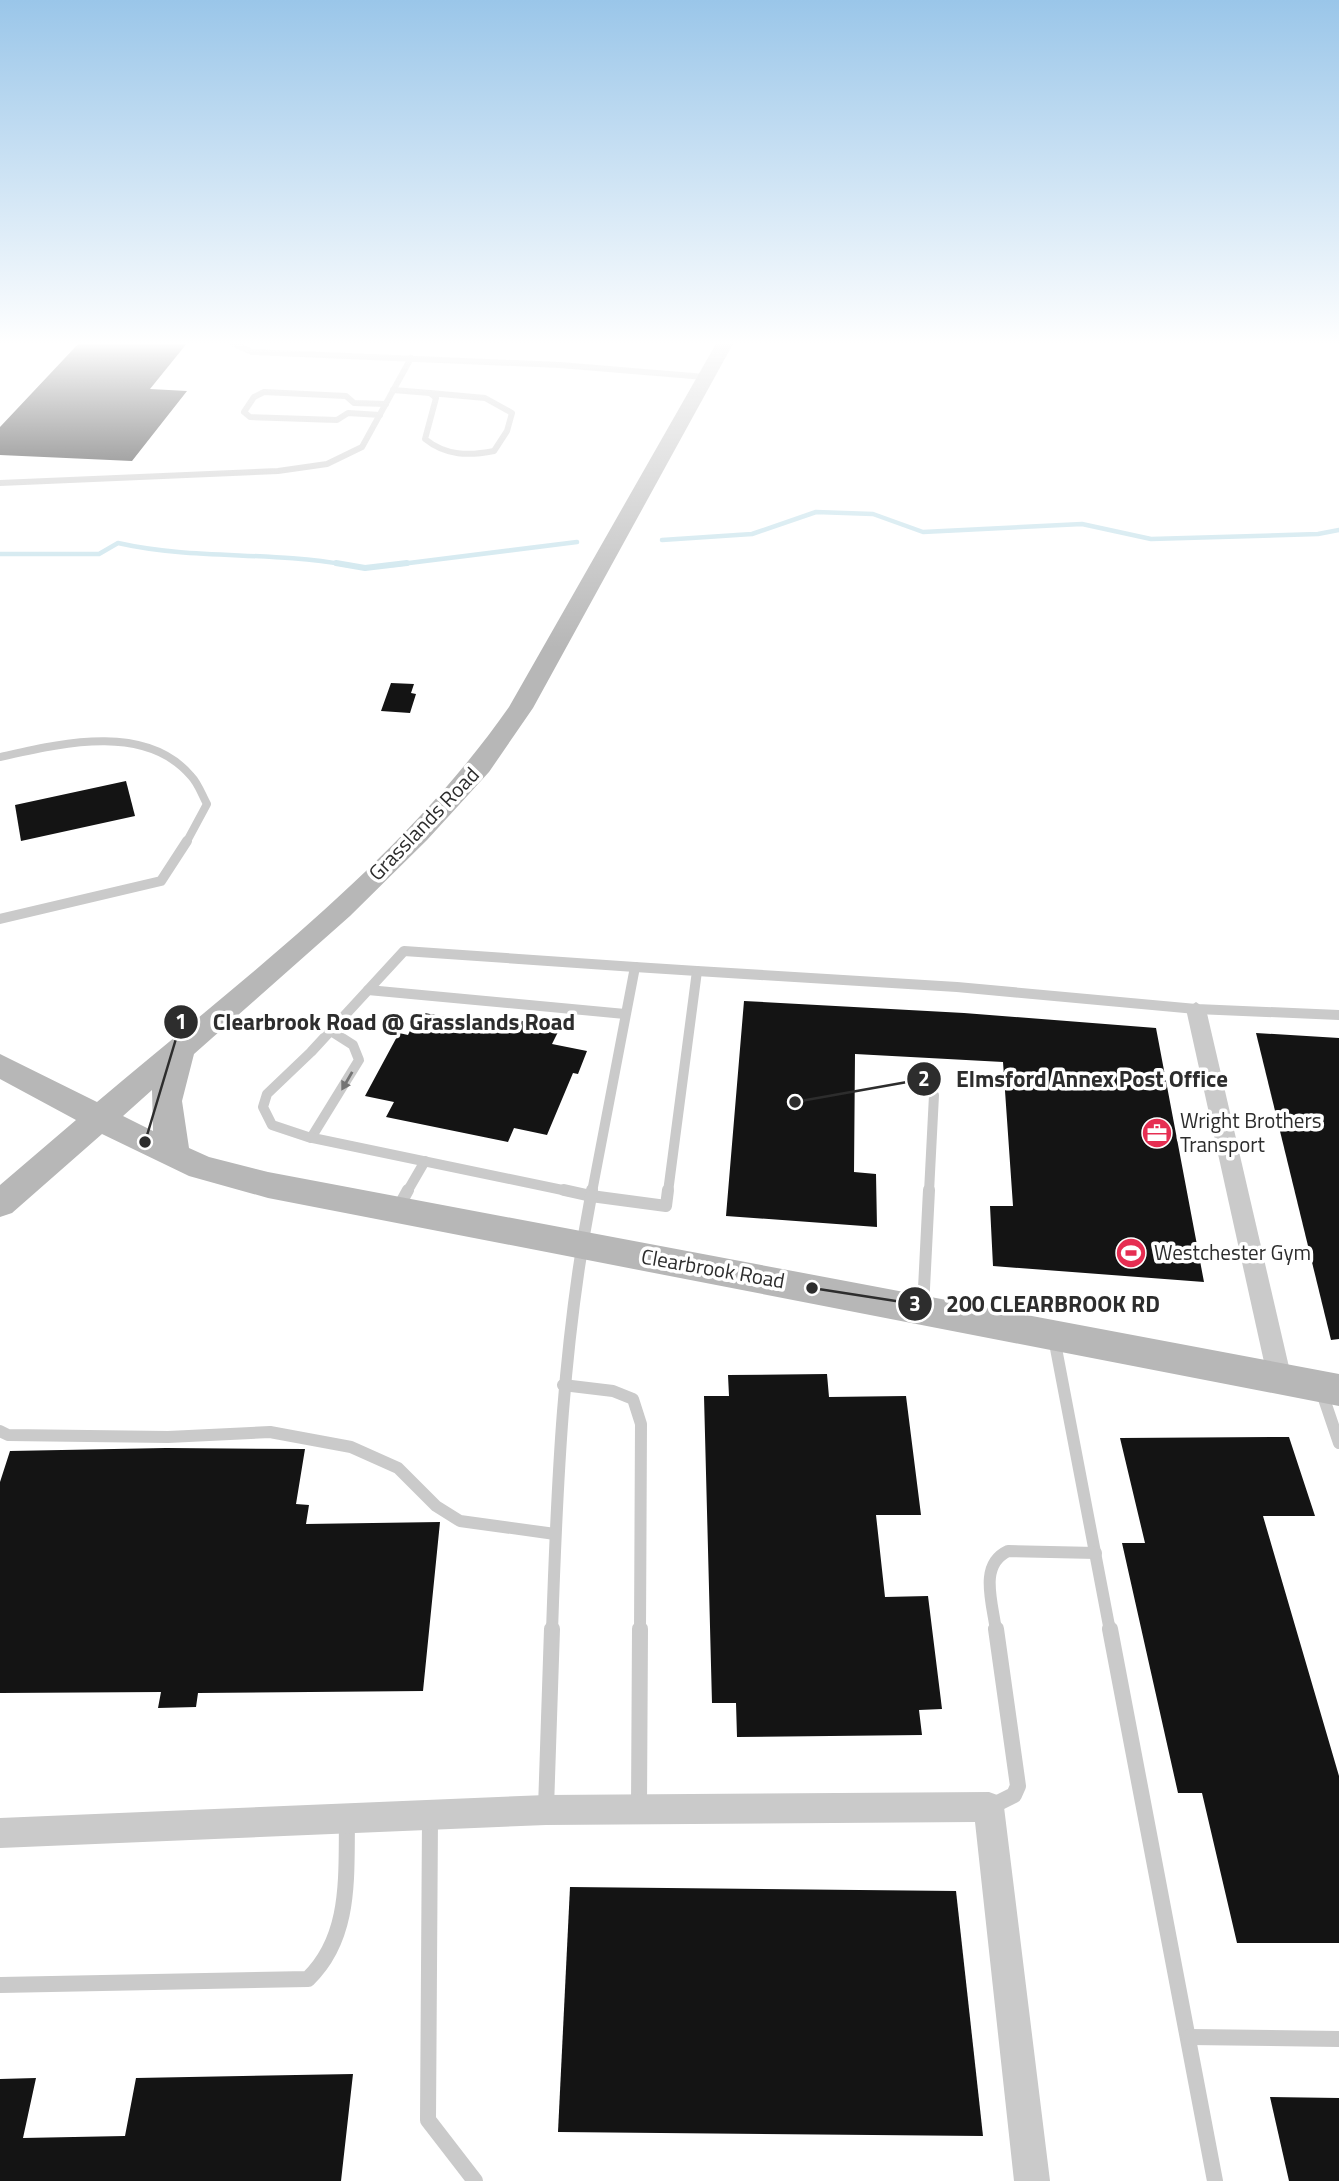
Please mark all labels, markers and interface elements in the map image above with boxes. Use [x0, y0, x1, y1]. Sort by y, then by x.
street label: Grasslands Road [360, 759, 486, 888]
callout: Clearbrook Road @ Grasslands Road [164, 1000, 589, 1044]
text: Clearbrook Road @ Grasslands Road [213, 1004, 575, 1039]
text: 1 [175, 1005, 187, 1037]
callout: Elmsford Annex Post Office [907, 1057, 1242, 1101]
text: Elmsford Annex Post Office [956, 1061, 1228, 1096]
text: 2 [918, 1062, 930, 1094]
one-way arrow [341, 1071, 353, 1090]
place label: Wright Brothers Transport [1180, 1104, 1321, 1160]
office icon: Wright Brothers Transport [1140, 1116, 1174, 1150]
sports icon: Westchester Gym [1114, 1236, 1148, 1270]
place label: Westchester Gym [1154, 1236, 1311, 1268]
street label: Clearbrook Road [639, 1240, 787, 1296]
callout: 200 CLEARBROOK RD [897, 1282, 1174, 1326]
text: 200 CLEARBROOK RD [946, 1286, 1160, 1321]
text: 3 [909, 1287, 921, 1319]

